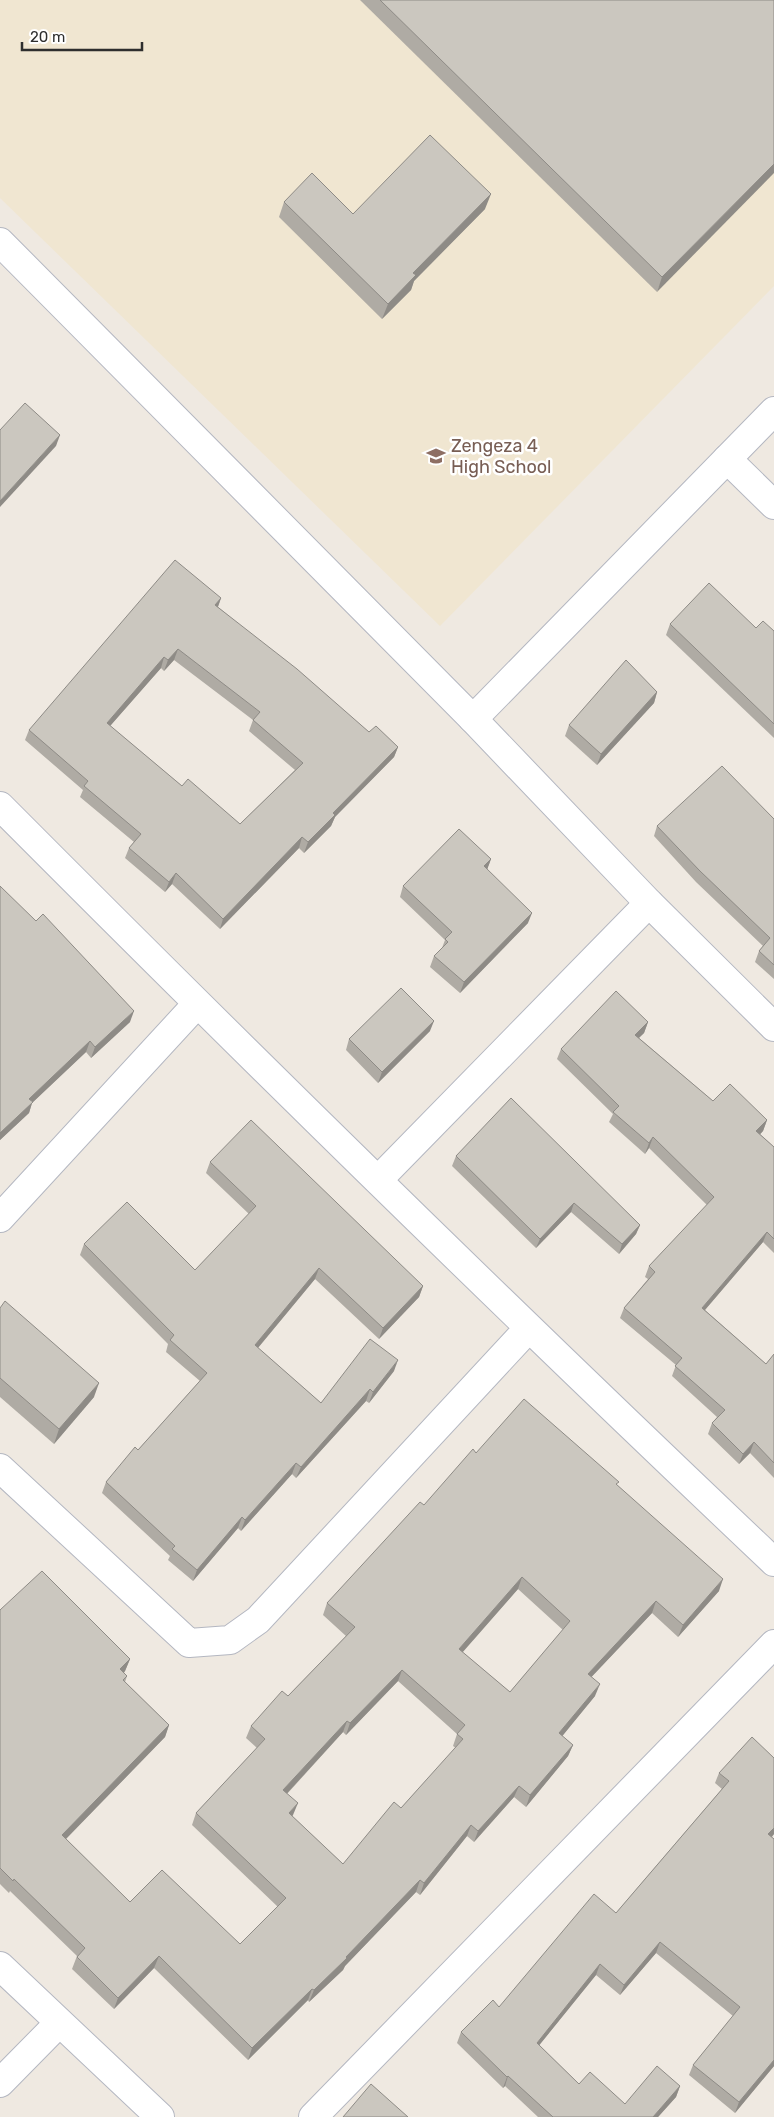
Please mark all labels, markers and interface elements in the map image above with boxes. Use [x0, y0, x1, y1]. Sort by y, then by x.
scale bar [22, 20, 142, 52]
text: 20 m [30, 28, 65, 46]
place label: Zengeza 4 High School [451, 435, 551, 478]
school or university icon: Zengeza 4 High School [425, 445, 447, 467]

